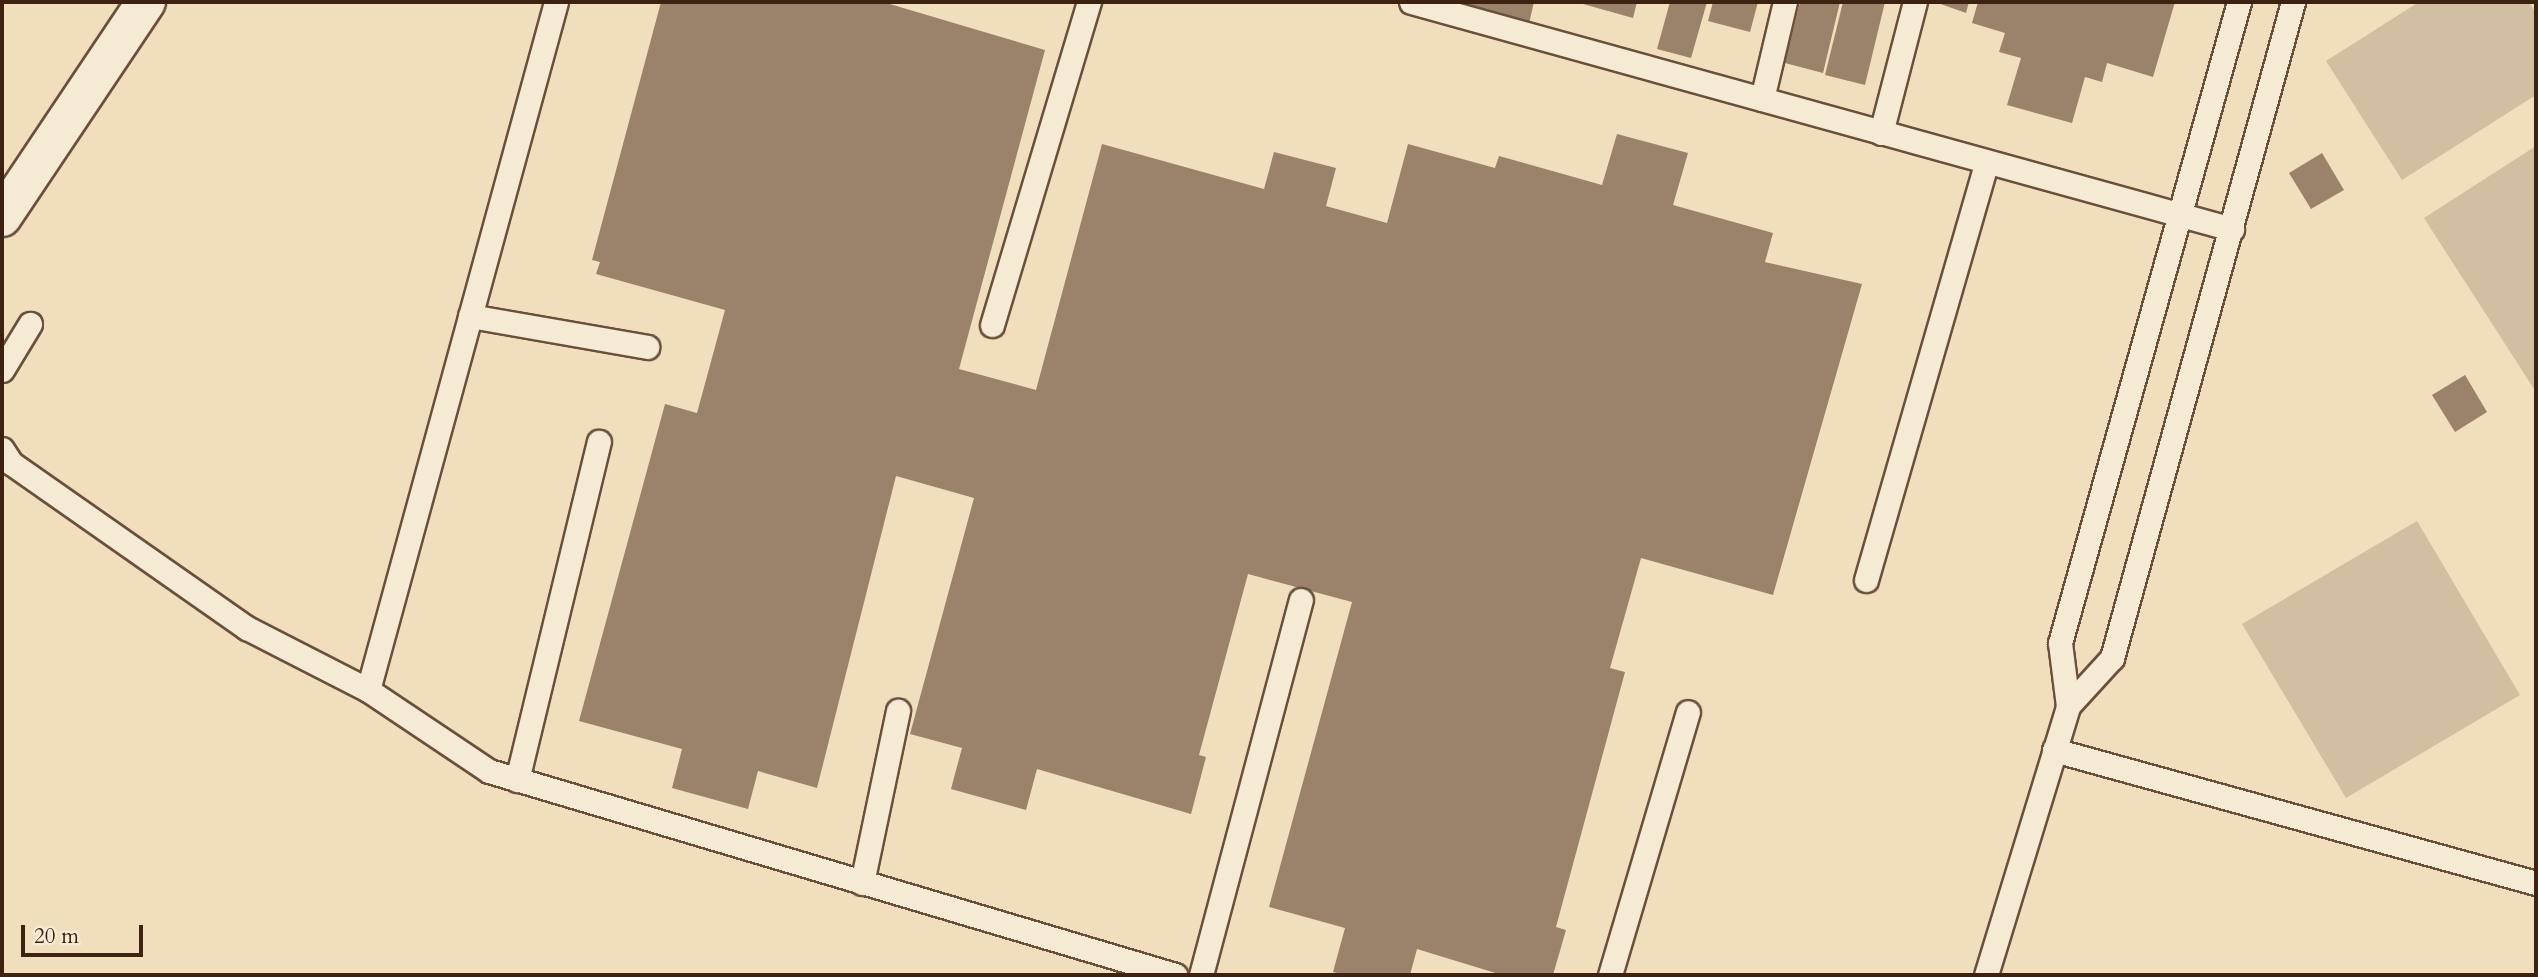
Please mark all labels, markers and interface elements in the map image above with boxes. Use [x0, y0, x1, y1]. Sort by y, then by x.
scale bar [24, 911, 147, 955]
text: 20 m [34, 922, 79, 951]

